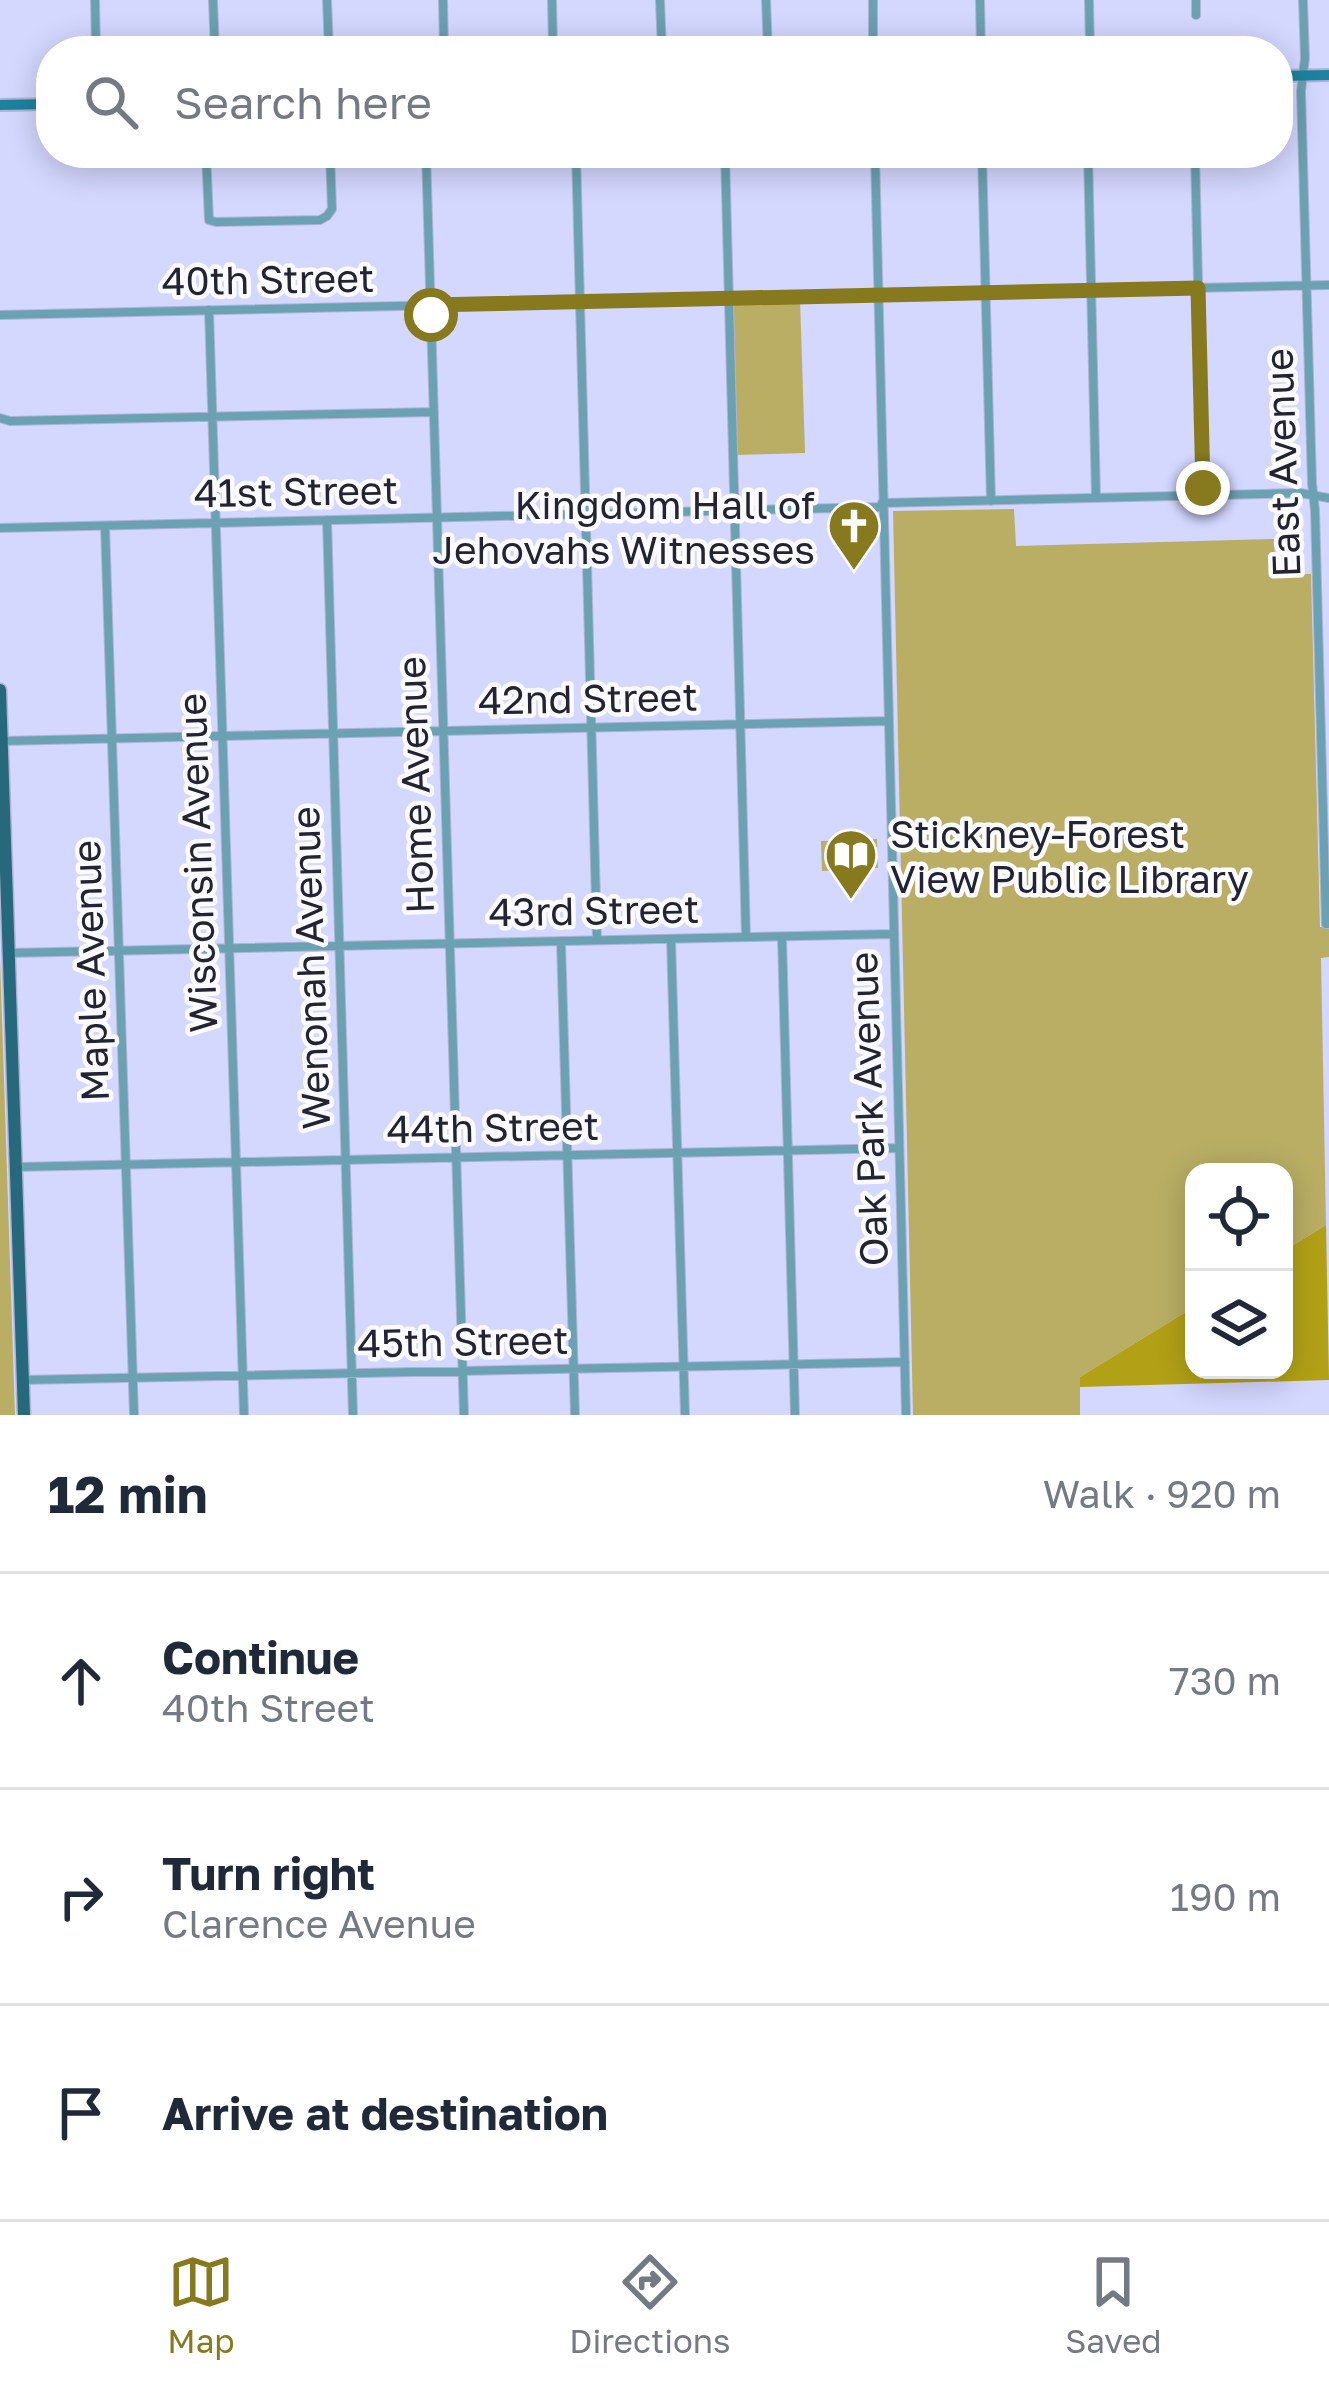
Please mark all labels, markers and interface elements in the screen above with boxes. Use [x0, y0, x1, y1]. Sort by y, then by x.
search box [36, 36, 1293, 168]
icon: search [78, 69, 144, 135]
text: Search here [174, 75, 432, 129]
street label: 40th Street [161, 254, 375, 304]
route start [404, 288, 458, 342]
street label: East Avenue [1255, 348, 1309, 578]
route end [1176, 461, 1230, 515]
street label: 41st Street [194, 466, 398, 516]
place label: Kingdom Hall of Jehovahs Witnesses [432, 481, 815, 573]
church icon: Kingdom Hall of Jehovahs Witnesses [826, 498, 882, 572]
street label: Home Avenue [387, 655, 443, 915]
street label: 42nd Street [478, 673, 698, 723]
street label: Wisconsin Avenue [168, 692, 226, 1034]
street label: Wenonah Avenue [281, 806, 339, 1130]
place label: Stickney-Forest View Public Library [890, 810, 1249, 902]
library icon: Stickney-Forest View Public Library [823, 827, 879, 901]
street label: Maple Avenue [62, 839, 118, 1103]
street label: 43rd Street [488, 885, 700, 935]
street label: Oak Park Avenue [839, 951, 897, 1267]
street label: 44th Street [386, 1102, 600, 1152]
map controls [1185, 1163, 1293, 1379]
button: locate [1185, 1163, 1293, 1271]
button: layers [1185, 1271, 1293, 1379]
street label: 45th Street [357, 1316, 569, 1366]
text: 12 min [48, 1463, 208, 1524]
text: Walk · 920 m [1043, 1470, 1281, 1517]
text: Continue [162, 1630, 359, 1684]
icon: ahead [48, 1648, 114, 1714]
text: 730 m [1169, 1657, 1281, 1704]
text: 40th Street [162, 1684, 375, 1731]
text: Turn right [162, 1846, 375, 1900]
icon: right [48, 1864, 114, 1930]
text: 190 m [1170, 1873, 1281, 1920]
text: Clarence Avenue [162, 1900, 476, 1947]
icon: arrive [48, 2080, 114, 2146]
text: Arrive at destination [162, 2086, 608, 2140]
tab: Map [167, 2249, 235, 2360]
tab: Directions [569, 2249, 731, 2360]
tab: Saved [1065, 2249, 1162, 2360]

